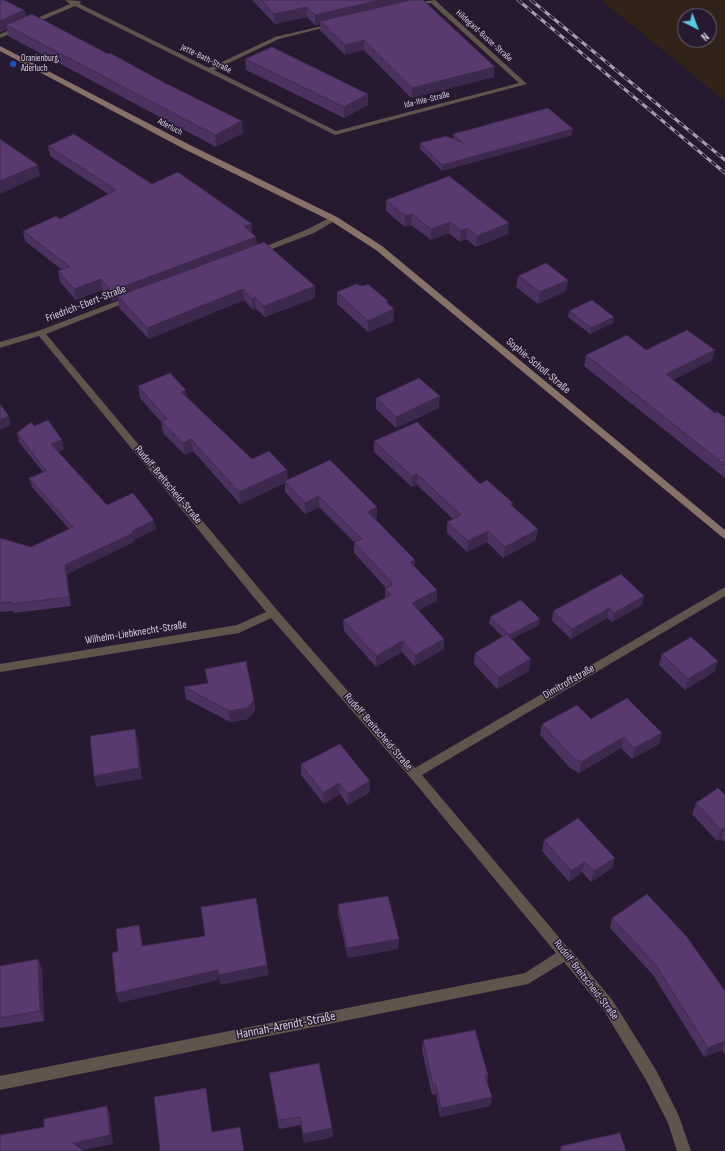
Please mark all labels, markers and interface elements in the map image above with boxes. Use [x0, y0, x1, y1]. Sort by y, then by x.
street label: Hildegard-Busse-Straße [453, 8, 515, 64]
north arrow [677, 8, 717, 48]
text: N [698, 30, 711, 43]
street label: Jette-Bath-Straße [179, 42, 233, 76]
place label: Oranienburg, Aderluch [21, 54, 60, 75]
marker: Oranienburg, Aderluch [8, 59, 18, 69]
street label: Ida-Ihle-Straße [403, 89, 451, 111]
street label: Aderluch [156, 116, 184, 138]
street label: Friedrich-Ebert-Straße [44, 283, 128, 325]
street label: Sophie-Scholl-Straße [503, 335, 573, 397]
street label: Rudolf-Breitscheid-Straße [131, 443, 205, 527]
street label: Wilhelm-Liebknecht-Straße [84, 618, 188, 648]
street label: Dimitroffstraße [541, 662, 597, 702]
street label: Rudolf-Breitscheid-Straße [341, 691, 415, 773]
street label: Rudolf-Breitscheid-Straße [551, 937, 621, 1023]
street label: Hannah-Arendt-Straße [235, 1009, 337, 1043]

